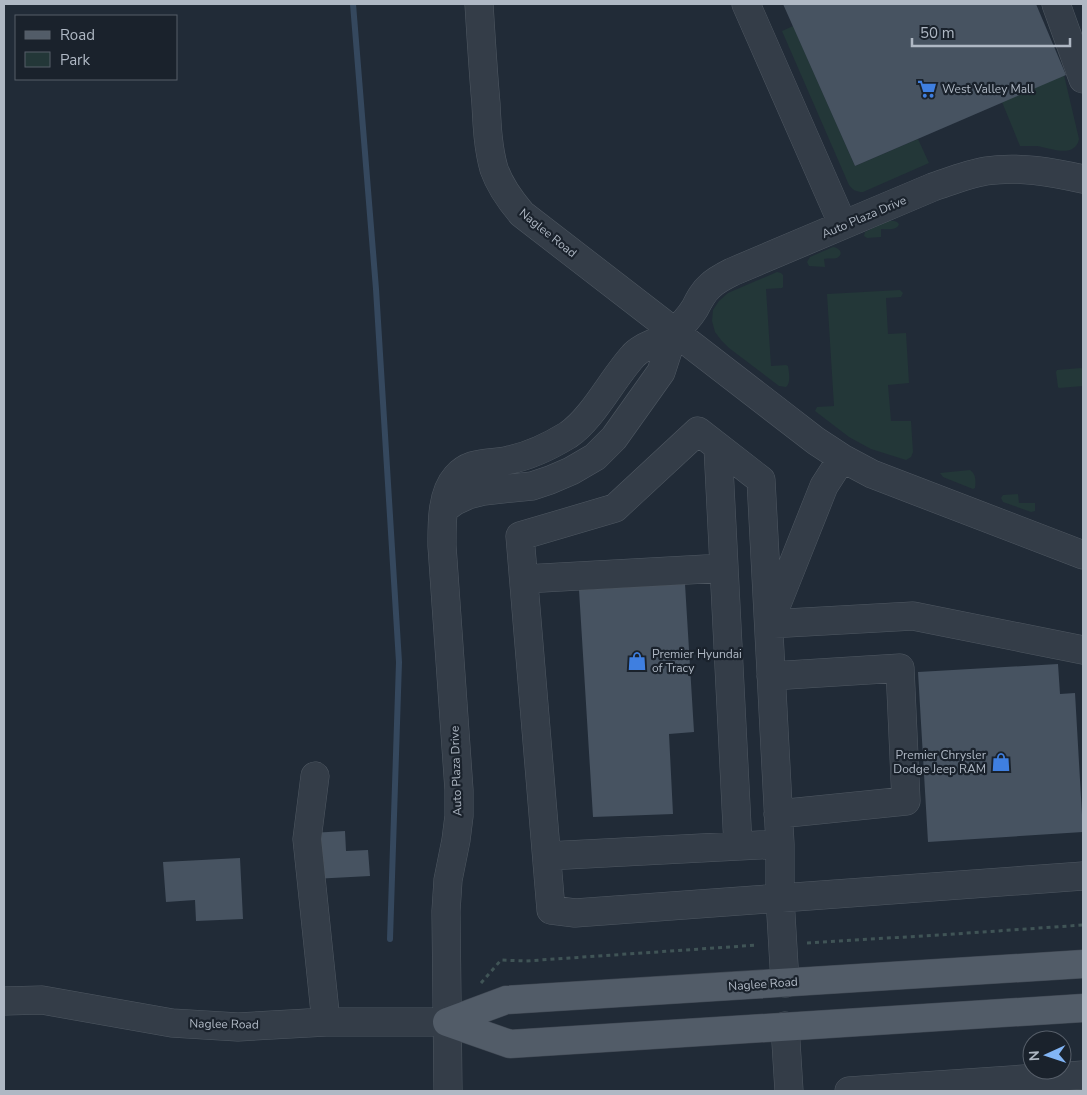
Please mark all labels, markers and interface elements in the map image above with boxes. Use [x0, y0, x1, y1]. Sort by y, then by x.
legend [15, 15, 178, 80]
scale bar [912, 15, 1070, 47]
text: 50 m [920, 23, 955, 43]
text: Road [60, 25, 95, 45]
text: Park [60, 50, 90, 70]
supermarket icon: West Valley Mall [916, 78, 938, 100]
place label: West Valley Mall [942, 81, 1035, 97]
street label: Auto Plaza Drive [819, 192, 909, 242]
street label: Naglee Road [516, 205, 580, 261]
place label: Premier Hyundai of Tracy [652, 646, 742, 676]
shop icon: Premier Hyundai of Tracy [626, 650, 648, 672]
street label: Auto Plaza Drive [446, 726, 466, 816]
place label: Premier Chrysler Dodge Jeep RAM [893, 747, 987, 777]
shop icon: Premier Chrysler Dodge Jeep RAM [990, 751, 1012, 773]
street label: Naglee Road [728, 974, 798, 994]
street label: Naglee Road [189, 1015, 259, 1033]
north arrow [1022, 1030, 1072, 1080]
text: N [1025, 1050, 1044, 1061]

